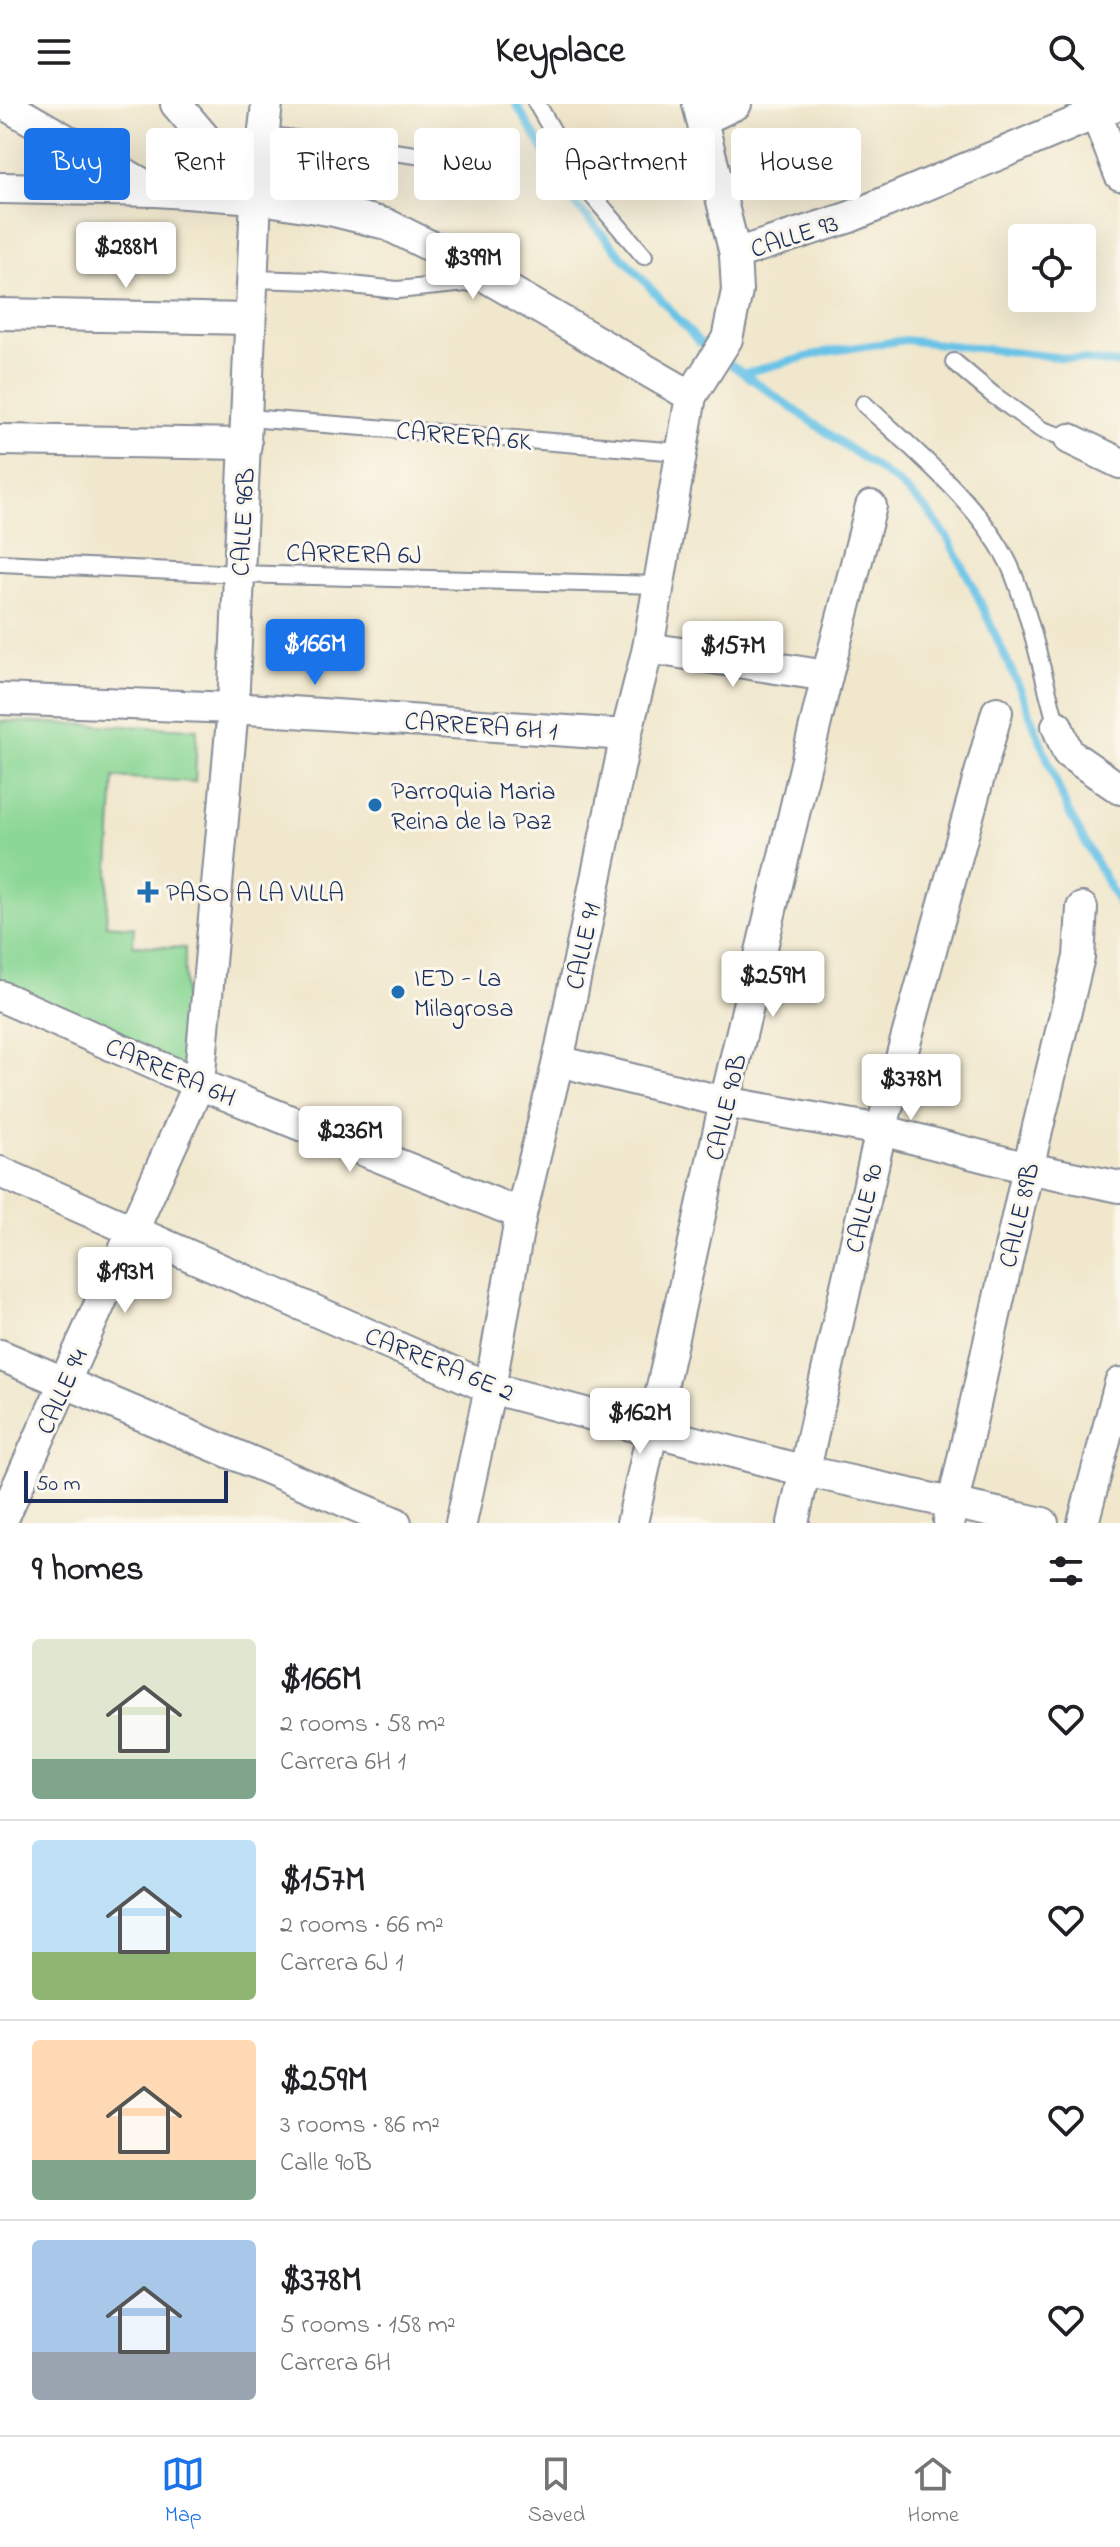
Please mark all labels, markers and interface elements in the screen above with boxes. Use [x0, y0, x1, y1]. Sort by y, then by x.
text: Keyplace [495, 26, 625, 79]
icon: menu [32, 30, 76, 74]
icon: search [1044, 30, 1088, 74]
chip: Buy [24, 128, 130, 200]
chip: Rent [146, 128, 254, 200]
chip: Filters [270, 128, 398, 200]
chip: New [414, 128, 520, 200]
chip: Apartment [536, 128, 715, 200]
chip: House [731, 128, 861, 200]
street label: CALLE 93 [746, 206, 844, 270]
pin: $288M [70, 222, 182, 290]
map controls [1008, 224, 1096, 312]
button: locate [1008, 224, 1096, 312]
text: $288M [94, 229, 158, 267]
pin: $399M [417, 233, 529, 301]
text: $399M [444, 240, 502, 278]
street label: CARRERA 6K [394, 413, 533, 463]
street label: CALLE 96B [223, 467, 267, 577]
street label: CARRERA 6J [286, 536, 422, 576]
pin: $166M [259, 619, 371, 687]
pin: $157M [677, 621, 789, 689]
text: $166M [284, 626, 346, 664]
text: $157M [700, 628, 766, 666]
street label: CARRERA 6H 1 [403, 704, 558, 752]
place label: Parroquia Maria Reina de la Paz [391, 774, 556, 842]
marker: Parroquia Maria Reina de la Paz [366, 796, 384, 814]
place label: PASO A LA VILLA [166, 876, 344, 914]
marker: PASO A LA VILLA [137, 881, 159, 903]
street label: CALLE 91 [557, 900, 613, 994]
pin: $259M [717, 951, 829, 1019]
text: $259M [739, 958, 807, 996]
place label: IED - La Milagrosa [414, 961, 513, 1029]
marker: IED - La Milagrosa [389, 983, 407, 1001]
street label: CARRERA 6H [99, 1029, 241, 1118]
street label: CALLE 90B [697, 1051, 759, 1165]
pin: $378M [855, 1054, 967, 1122]
text: $378M [880, 1061, 942, 1099]
pin: $236M [294, 1106, 406, 1174]
text: $236M [317, 1113, 383, 1151]
street label: CALLE 89B [990, 1159, 1051, 1272]
street label: CALLE 90 [837, 1160, 895, 1257]
pin: $193M [69, 1247, 181, 1315]
text: $193M [96, 1254, 154, 1292]
street label: CARRERA 6E 2 [358, 1319, 519, 1413]
street label: CALLE 94 [28, 1343, 100, 1441]
pin: $162M [584, 1388, 696, 1456]
text: $162M [608, 1395, 672, 1433]
scale bar [24, 1467, 228, 1503]
text: 50 m [36, 1469, 81, 1501]
text: 9 homes [32, 1546, 144, 1596]
icon: filters [1044, 1549, 1088, 1593]
text: $166M [280, 1656, 362, 1706]
icon: home [96, 1671, 192, 1767]
icon: heart [1044, 1697, 1088, 1741]
text: 2 rooms · 58 m² [280, 1706, 446, 1744]
text: Carrera 6H 1 [280, 1744, 406, 1782]
text: $157M [280, 1857, 365, 1907]
icon: home [96, 1872, 192, 1968]
icon: heart [1044, 1898, 1088, 1942]
text: 2 rooms · 66 m² [280, 1907, 444, 1945]
text: Carrera 6J 1 [280, 1945, 404, 1983]
text: $259M [280, 2057, 368, 2107]
icon: home [96, 2072, 192, 2168]
icon: heart [1044, 2098, 1088, 2142]
text: 3 rooms · 86 m² [280, 2107, 440, 2145]
text: Calle 90B [280, 2145, 372, 2183]
text: $378M [280, 2257, 362, 2307]
icon: home [96, 2272, 192, 2368]
icon: heart [1044, 2298, 1088, 2342]
text: 5 rooms · 158 m² [280, 2307, 456, 2345]
text: Carrera 6H [280, 2345, 391, 2383]
tab: Map [161, 2452, 205, 2532]
tab: Saved [528, 2452, 585, 2532]
tab: Home [908, 2452, 959, 2532]

